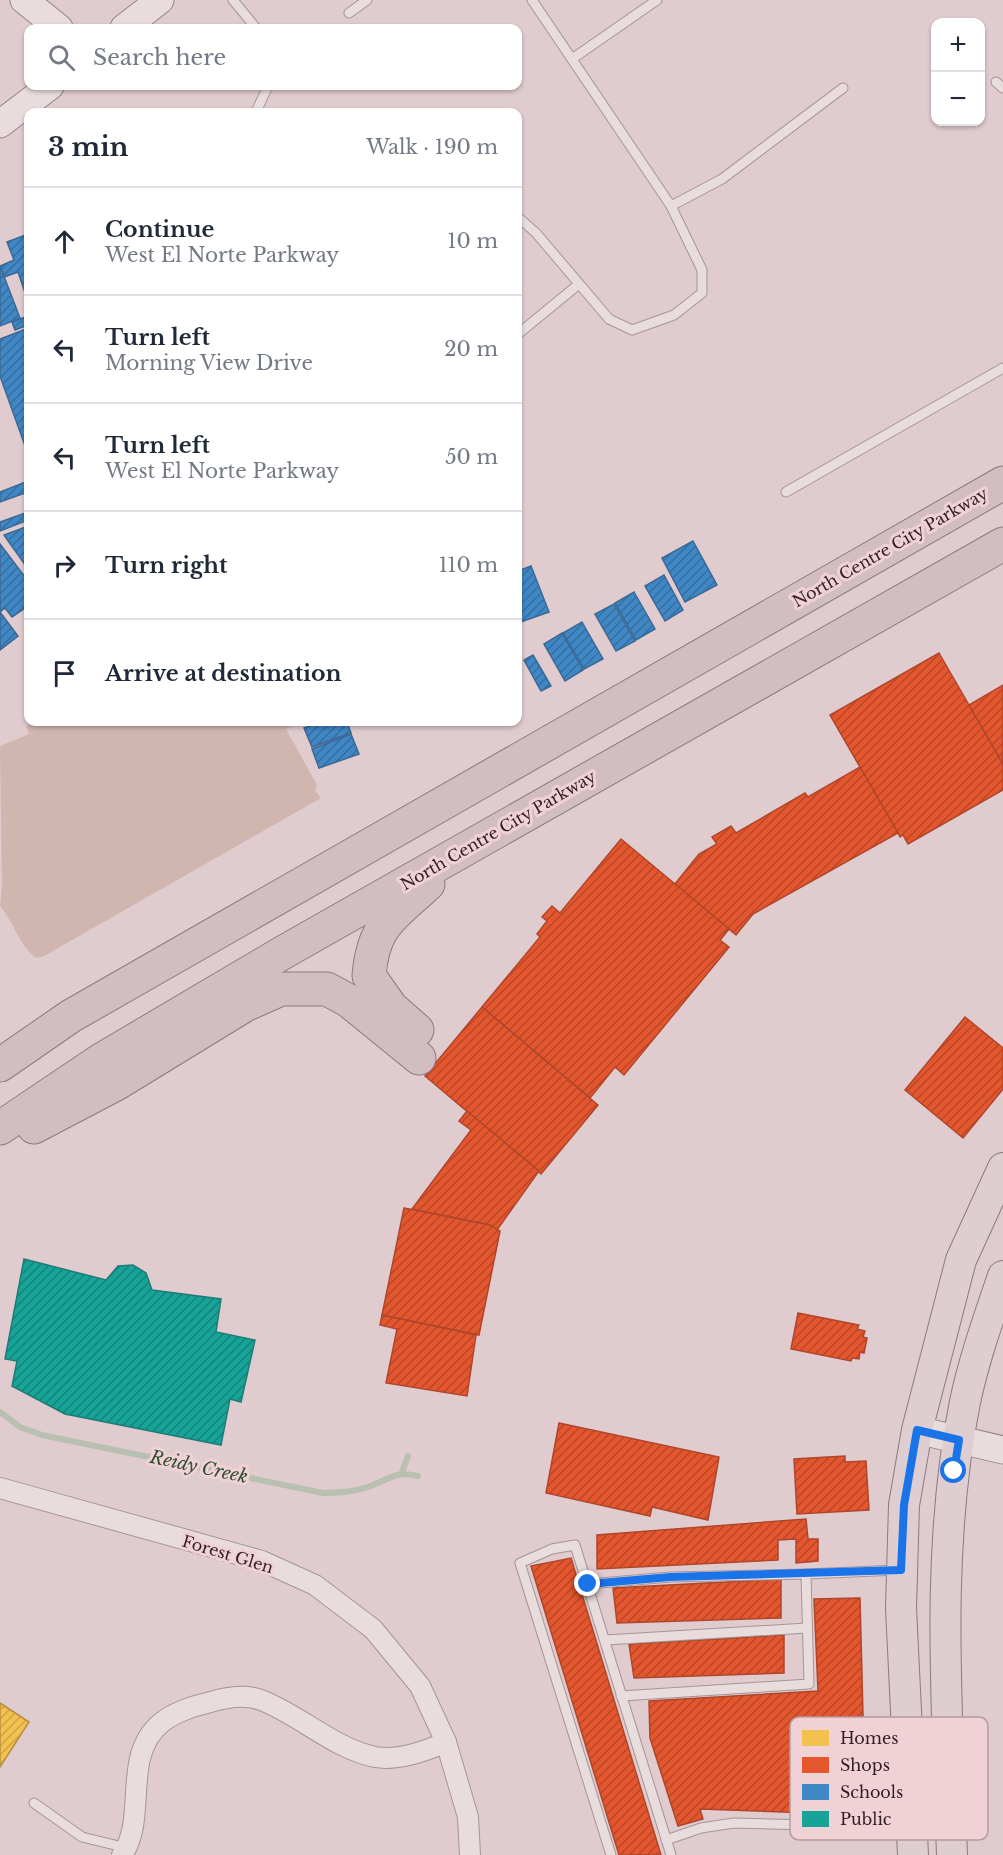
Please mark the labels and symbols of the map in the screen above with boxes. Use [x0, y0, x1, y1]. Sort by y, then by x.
street label: North Centre City Parkway [789, 482, 992, 611]
street label: North Centre City Parkway [397, 765, 600, 894]
water label: Reidy Creek [147, 1446, 250, 1488]
route start [940, 1457, 966, 1483]
street label: Forest Glen [180, 1531, 276, 1577]
route end [574, 1570, 600, 1596]
legend [790, 1717, 988, 1840]
text: Homes [840, 1728, 898, 1748]
text: Shops [840, 1755, 890, 1775]
text: Schools [840, 1782, 903, 1802]
text: Public [840, 1809, 892, 1829]

